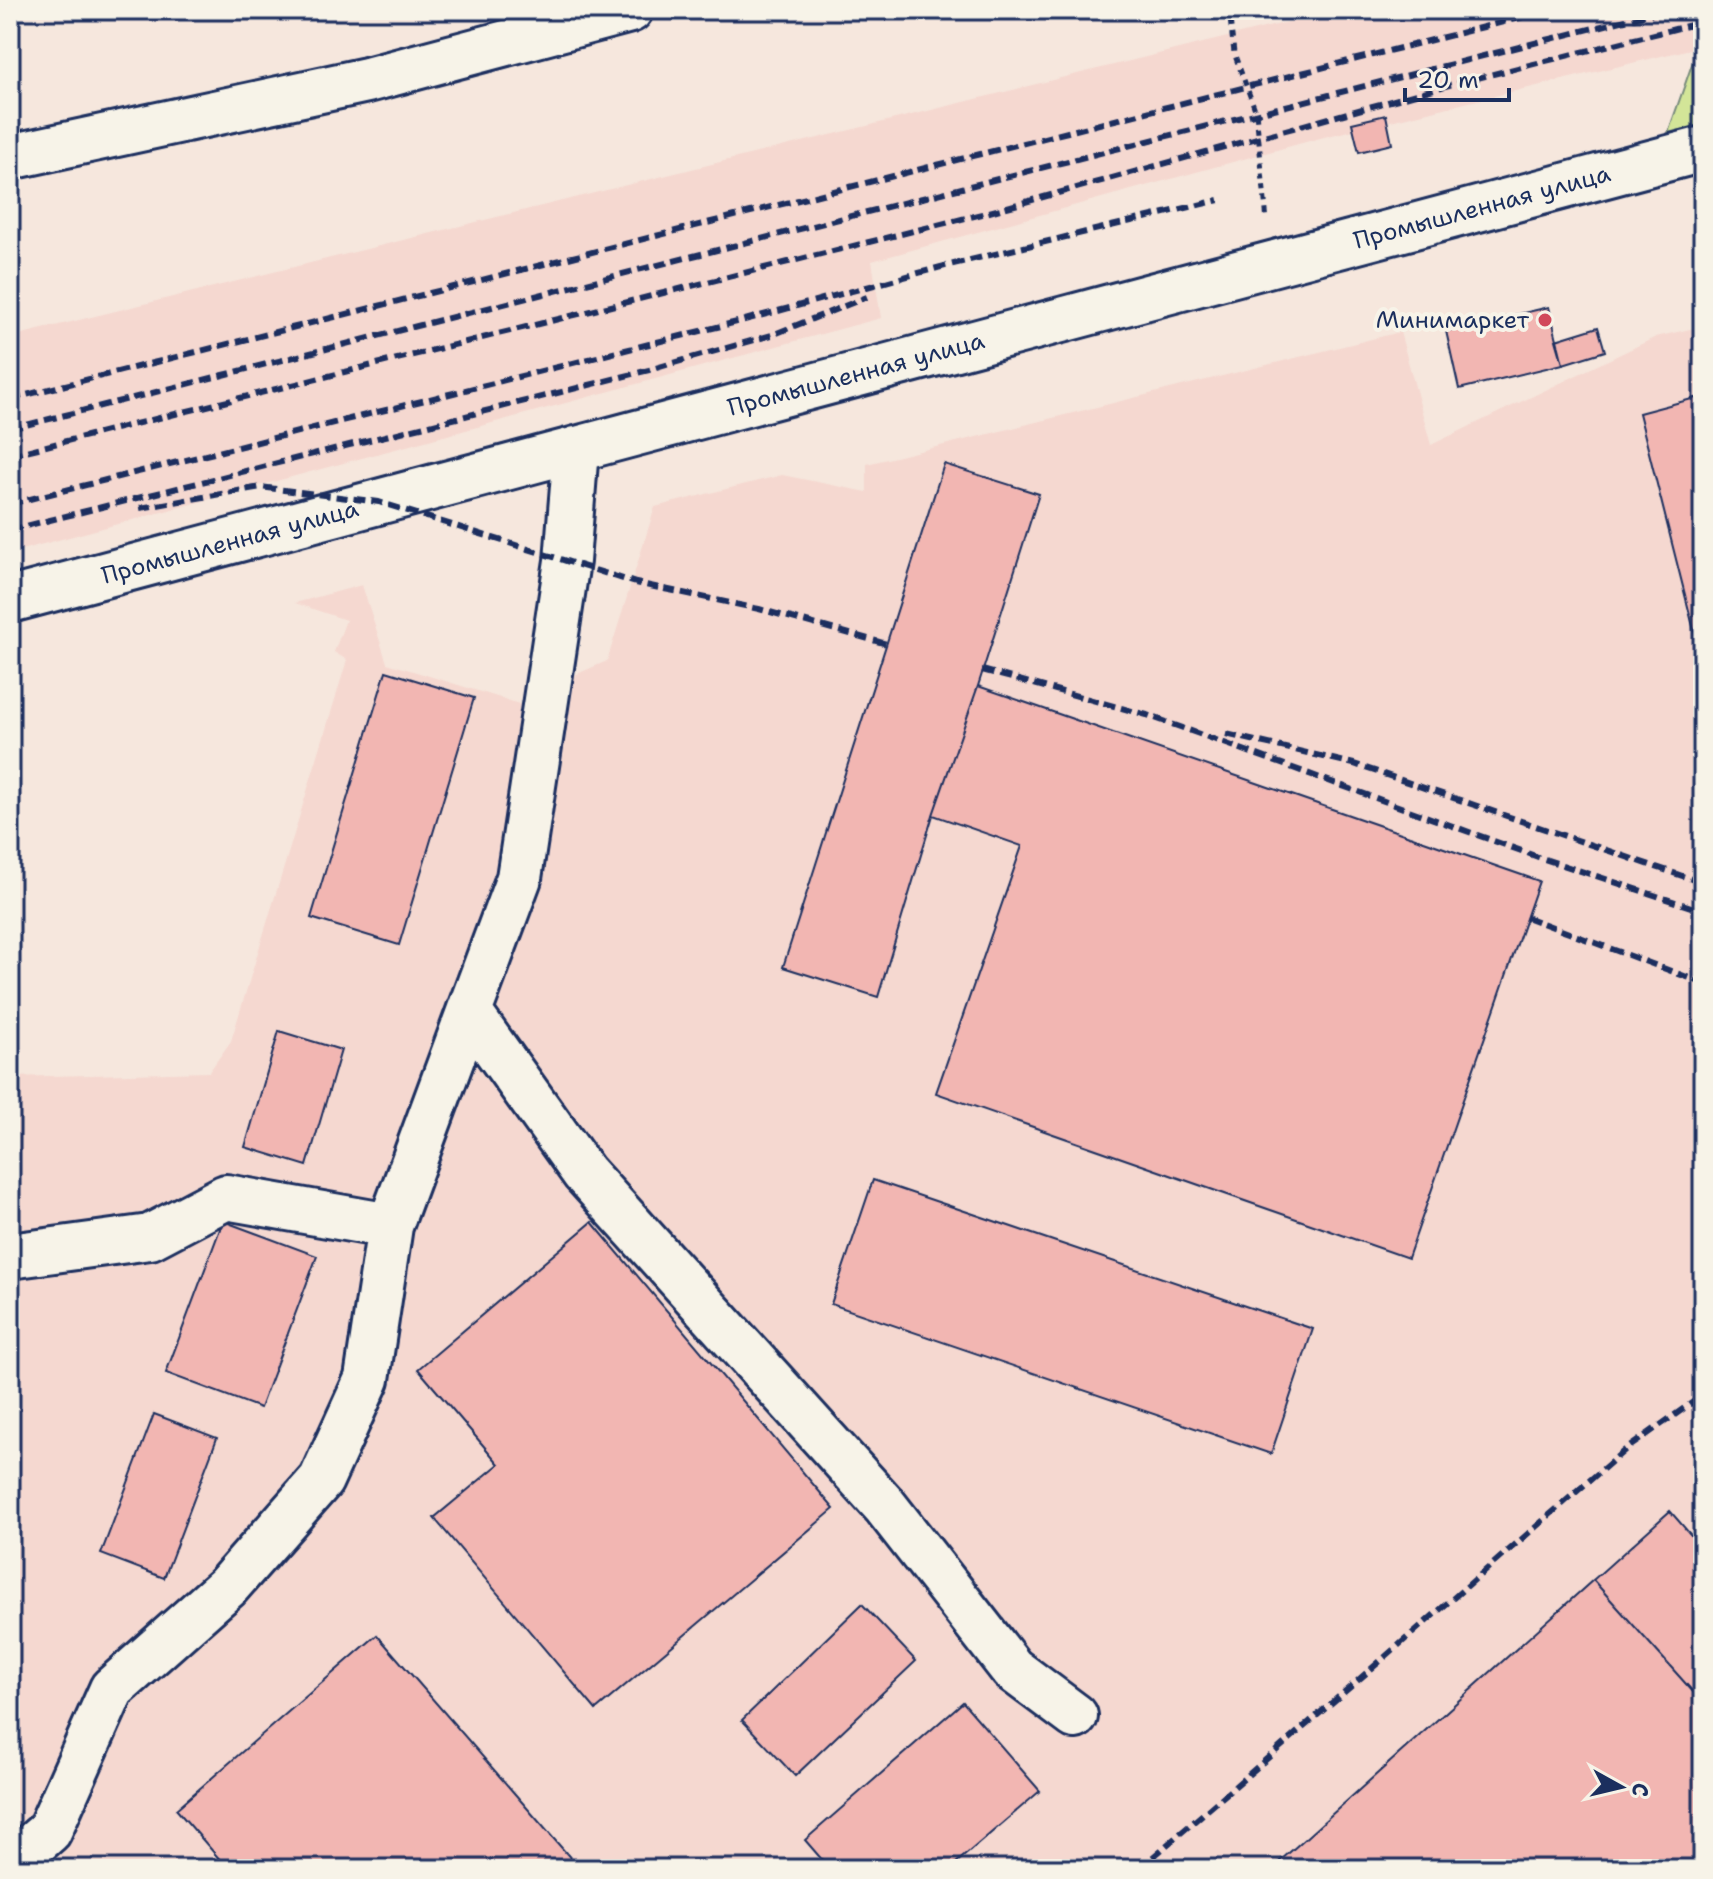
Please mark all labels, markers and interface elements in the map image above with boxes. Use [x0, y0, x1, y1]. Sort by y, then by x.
scale bar [1405, 52, 1509, 102]
text: 20 m [1417, 64, 1479, 96]
street label: Промышленная улица [1350, 157, 1614, 257]
place label: Минимаркет [1376, 304, 1530, 336]
marker: Минимаркет [1536, 311, 1554, 329]
street label: Промышленная улица [724, 324, 988, 424]
street label: Промышленная улица [98, 492, 362, 592]
north arrow [1581, 1747, 1661, 1827]
text: С [1625, 1781, 1656, 1798]

